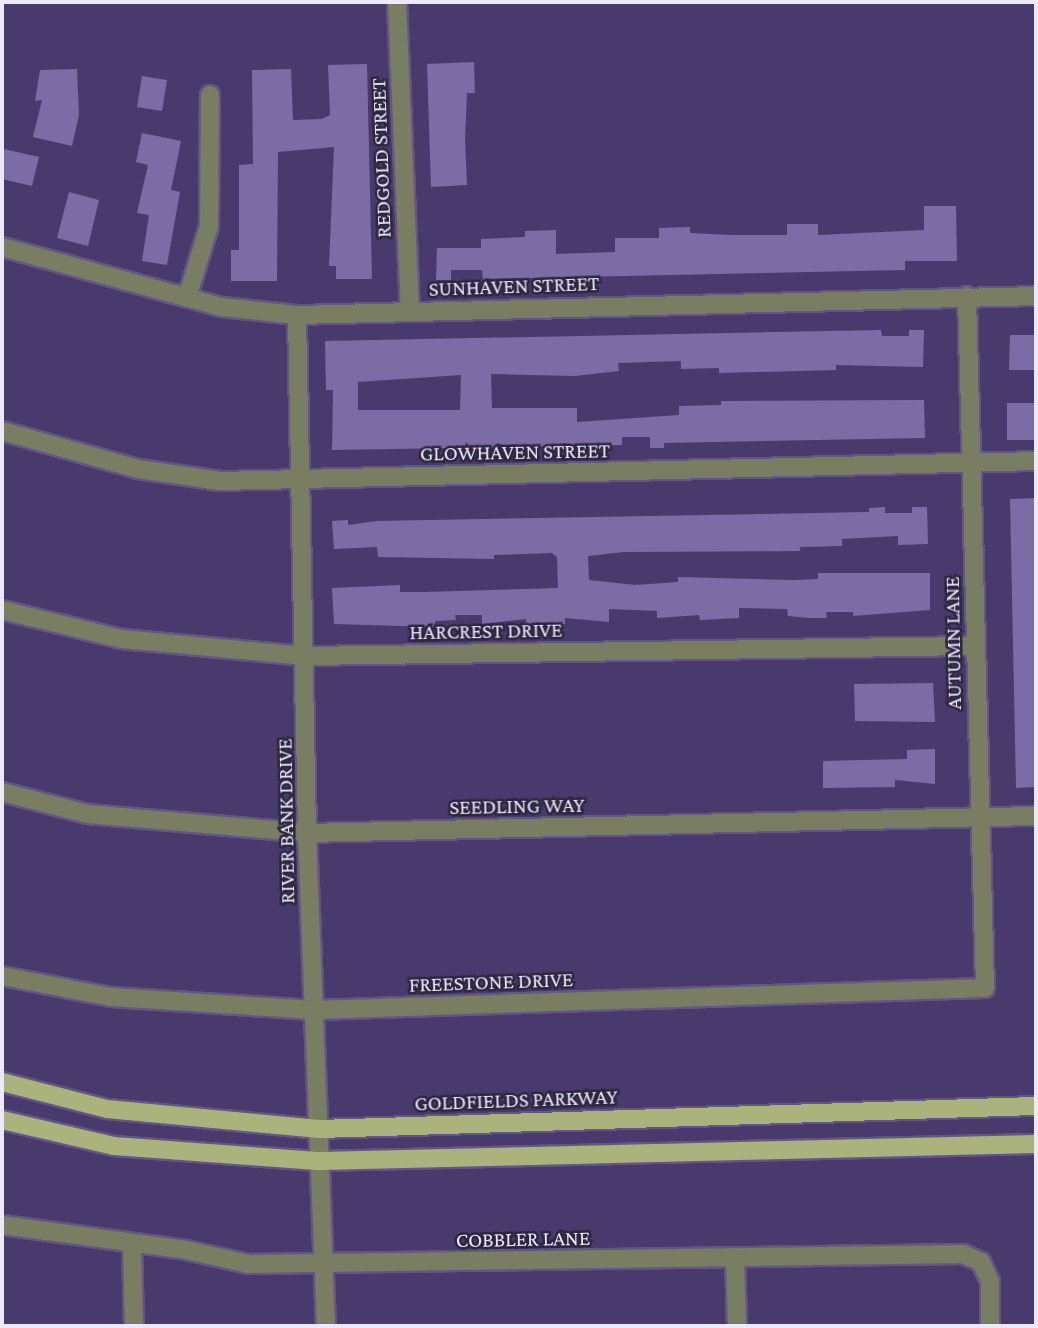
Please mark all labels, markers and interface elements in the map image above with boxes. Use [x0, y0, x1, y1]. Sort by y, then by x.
street label: REDGOLD STREET [366, 78, 396, 238]
street label: SUNHAVEN STREET [428, 270, 600, 302]
street label: GLOWHAVEN STREET [420, 438, 610, 466]
street label: AUTUMN LANE [939, 576, 967, 710]
street label: HARCREST DRIVE [409, 617, 563, 645]
street label: RIVER BANK DRIVE [272, 738, 300, 904]
street label: SEEDLING WAY [449, 792, 585, 820]
street label: FREESTONE DRIVE [408, 967, 574, 997]
street label: GOLDFIELDS PARKWAY [414, 1084, 618, 1116]
street label: COBBLER LANE [456, 1225, 590, 1253]

